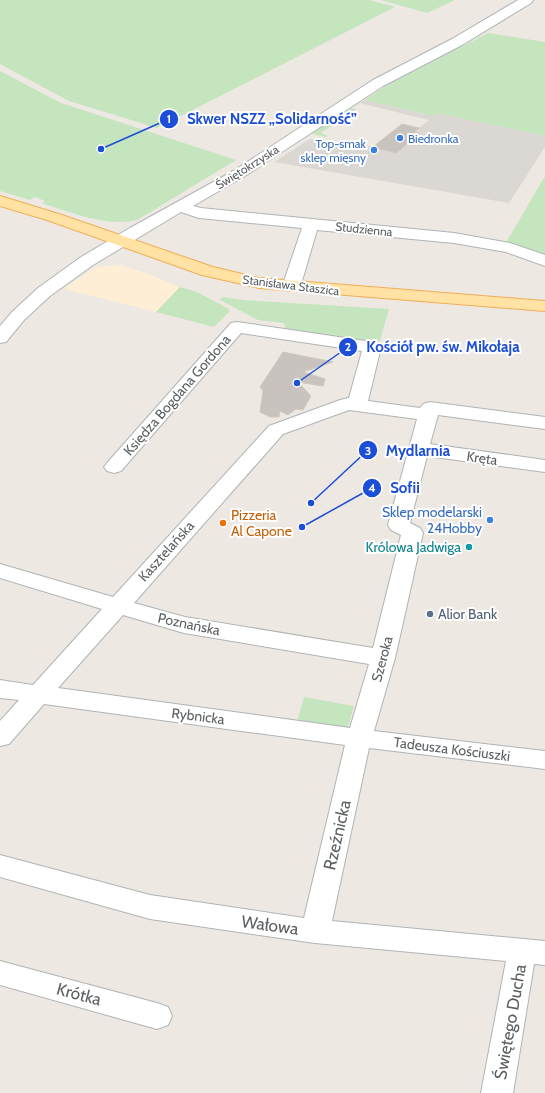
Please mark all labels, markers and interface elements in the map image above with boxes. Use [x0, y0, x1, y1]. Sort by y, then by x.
callout: Skwer NSZZ „Solidarność” [159, 106, 365, 133]
text: Skwer NSZZ „Solidarność” [187, 110, 357, 128]
text: 1 [167, 111, 171, 126]
place label: Biedronka [408, 131, 459, 146]
marker: Biedronka [395, 133, 405, 143]
place label: Top-smak sklep mięsny [301, 136, 367, 165]
street label: Świętokrzyska [213, 141, 282, 192]
marker: Top-smak sklep mięsny [369, 145, 379, 155]
street label: Studzienna [335, 219, 394, 239]
street label: Stanisława Staszica [242, 272, 340, 298]
street label: Księdza Bogdana Gordona [119, 331, 235, 459]
callout: Kościół pw. św. Mikołaja [338, 333, 527, 360]
text: Kościół pw. św. Mikołaja [366, 338, 520, 356]
text: 2 [345, 339, 351, 354]
callout: Mydlarnia [358, 437, 458, 464]
text: Mydlarnia [386, 442, 451, 460]
text: 3 [365, 443, 371, 458]
street label: Kręta [465, 447, 499, 469]
callout: Sofii [362, 474, 427, 501]
text: Sofii [390, 479, 420, 497]
text: 4 [368, 480, 376, 495]
place label: Sklep modelarski 24Hobby [382, 503, 482, 537]
place label: Pizzeria Al Capone [231, 506, 292, 540]
marker: Sklep modelarski 24Hobby [485, 515, 495, 525]
street label: Kasztelańska [134, 517, 198, 585]
marker: Pizzeria Al Capone [218, 518, 228, 528]
place label: Królowa Jadwiga [366, 538, 461, 556]
marker: Królowa Jadwiga [464, 542, 474, 552]
place label: Alior Bank [438, 605, 498, 623]
street label: Poznańska [156, 609, 222, 639]
marker: Alior Bank [425, 609, 435, 619]
street label: Szeroka [367, 634, 397, 684]
street label: Rybnicka [170, 704, 226, 728]
street label: Tadeusza Kościuszki [393, 733, 511, 765]
street label: Rzeźnicka [319, 797, 355, 872]
street label: Wałowa [240, 911, 301, 939]
street label: Świętego Ducha [489, 962, 530, 1081]
street label: Krótka [54, 978, 104, 1010]

